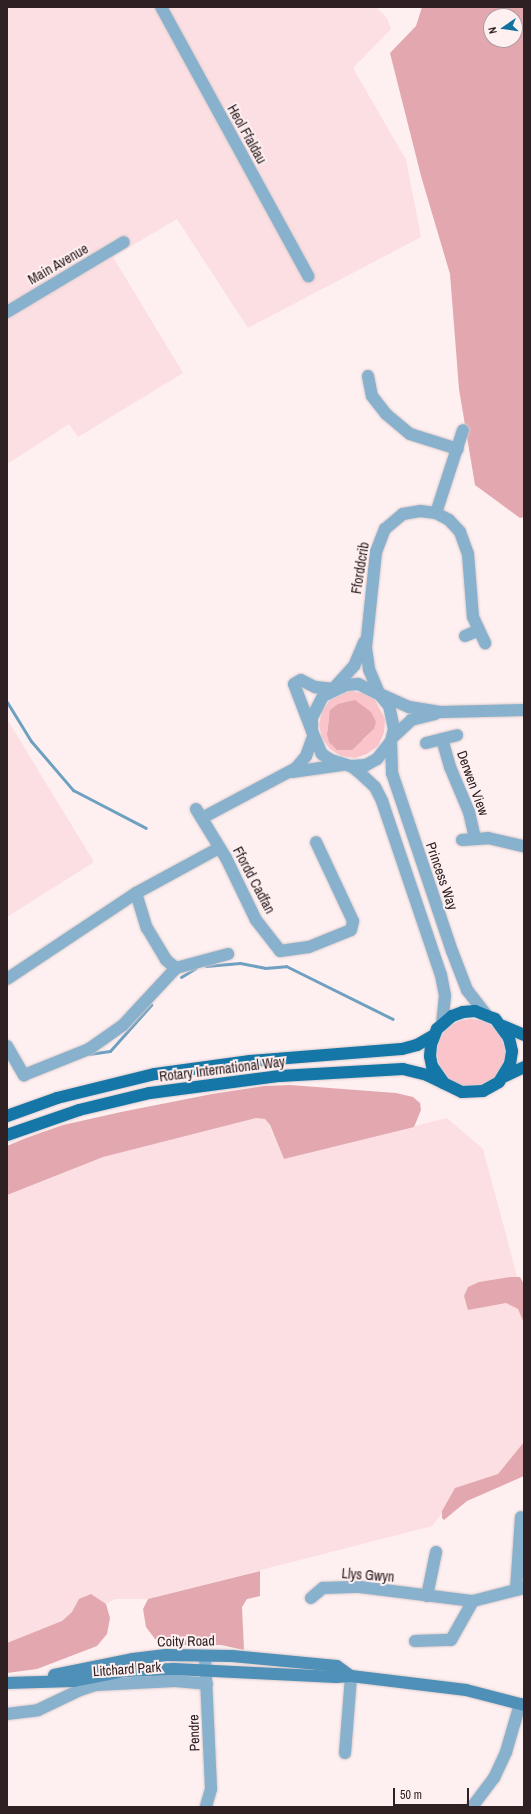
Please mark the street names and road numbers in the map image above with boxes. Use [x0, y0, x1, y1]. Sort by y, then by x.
street label: Heol Ffaldau [224, 101, 270, 167]
street label: Main Avenue [25, 240, 91, 288]
street label: Fforddcrib [348, 541, 372, 595]
street label: Derwen View [453, 748, 493, 818]
street label: Princess Way [423, 840, 461, 912]
street label: Ffordd Cadfan [229, 844, 279, 916]
street label: Rotary International Way [158, 1053, 286, 1085]
street label: Llys Gwyn [341, 1565, 395, 1585]
street label: Coity Road [157, 1632, 215, 1650]
street label: Litchard Park [92, 1658, 162, 1680]
street label: Pendre [185, 1714, 203, 1752]

